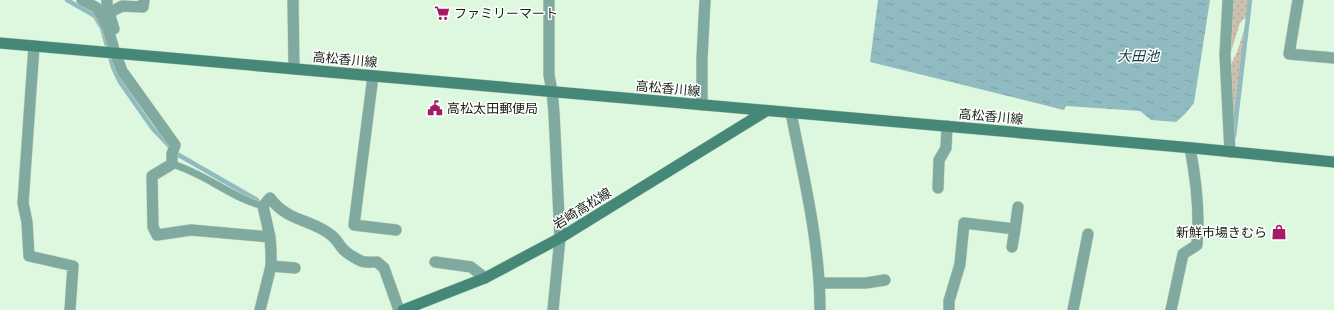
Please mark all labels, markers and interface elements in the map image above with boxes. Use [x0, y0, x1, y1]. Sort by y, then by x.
supermarket icon: ファミリーマート [433, 4, 451, 22]
place label: ファミリーマート [454, 5, 558, 21]
water label: 大田池 [1117, 47, 1161, 64]
street label: 高松香川線 [312, 48, 378, 70]
street label: 高松香川線 [635, 77, 701, 99]
public building icon: 高松太田郵便局 [426, 99, 444, 117]
place label: 高松太田郵便局 [447, 100, 538, 116]
street label: 高松香川線 [958, 105, 1024, 127]
street label: 岩崎高松線 [550, 184, 614, 232]
shop icon: 新鮮市場きむら [1270, 223, 1288, 241]
place label: 新鮮市場きむら [1176, 224, 1267, 240]

